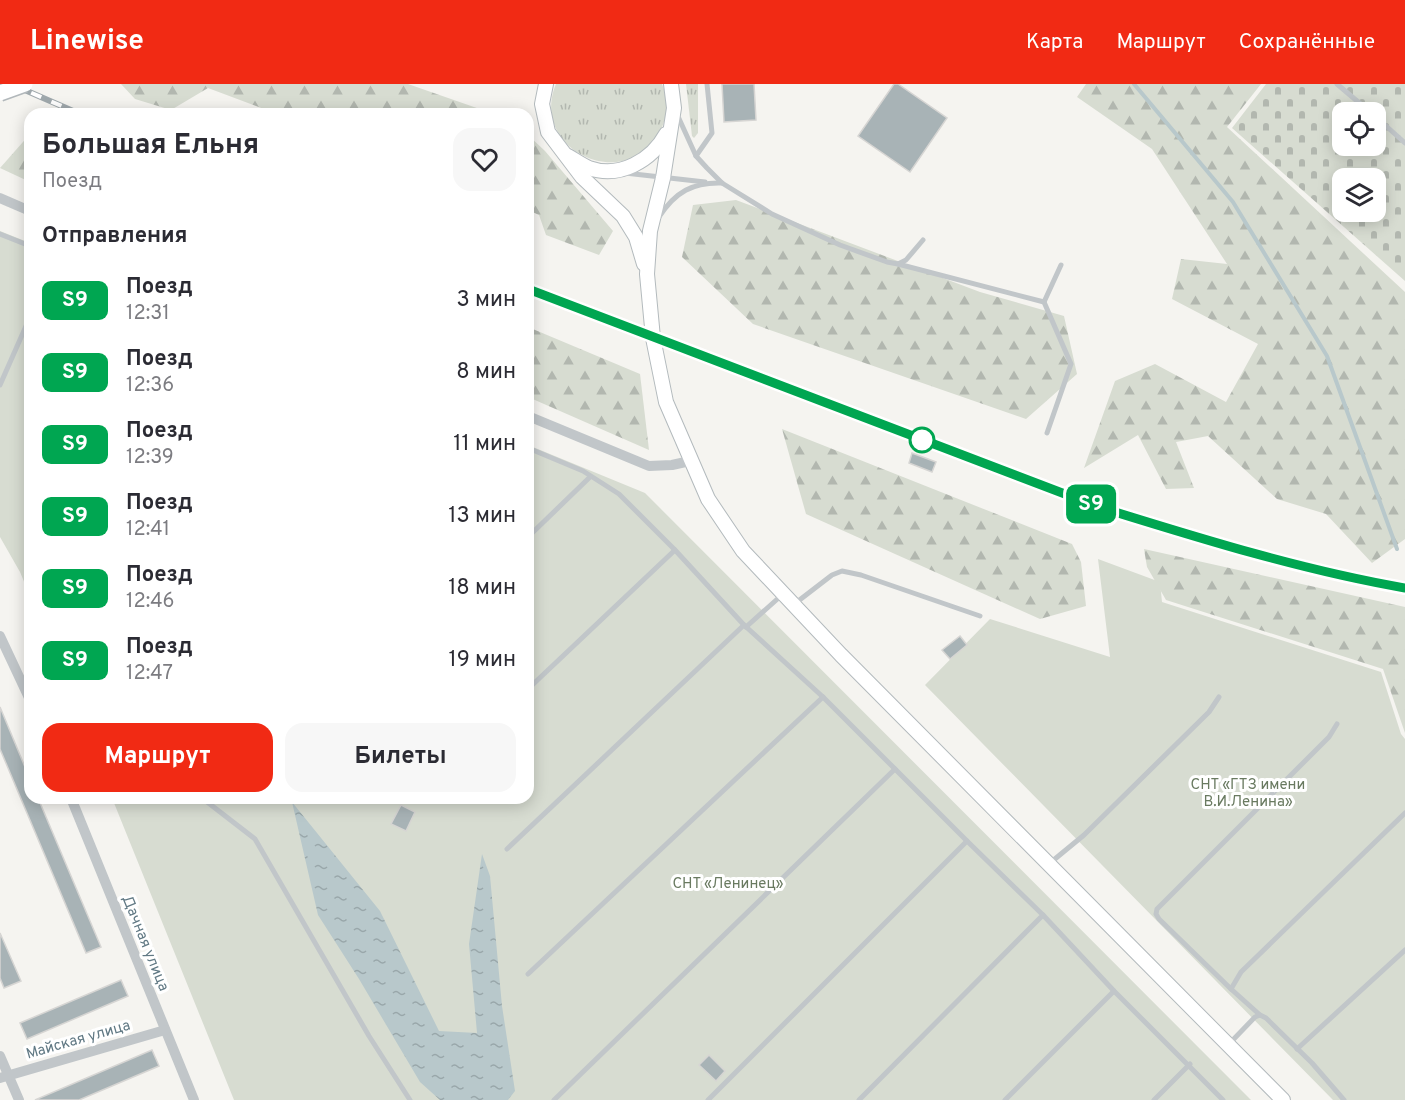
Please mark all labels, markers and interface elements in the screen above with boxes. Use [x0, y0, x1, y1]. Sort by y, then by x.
text: Linewise [30, 24, 144, 60]
text: Карта [1026, 29, 1083, 56]
text: Маршрут [1116, 29, 1206, 56]
text: Сохранённые [1239, 29, 1375, 56]
map controls [1332, 102, 1386, 222]
button: locate [1332, 102, 1386, 156]
text: Большая Ельня [42, 128, 259, 164]
button: heart [453, 128, 516, 191]
button: layers [1332, 168, 1386, 222]
text: Поезд [42, 169, 102, 195]
text: Отправления [42, 223, 187, 250]
text: Поезд [126, 274, 193, 301]
text: S9 [62, 287, 88, 314]
text: 3 мин [457, 287, 516, 314]
text: 12:31 [126, 301, 170, 327]
text: Поезд [126, 346, 193, 373]
text: S9 [62, 359, 88, 386]
text: 8 мин [456, 359, 516, 386]
text: 12:36 [126, 373, 174, 399]
text: Поезд [126, 418, 193, 445]
unlabelled marker [909, 427, 935, 453]
text: S9 [62, 431, 88, 458]
text: 11 мин [453, 431, 516, 458]
text: 12:39 [126, 445, 174, 471]
line badge: S9 [1064, 484, 1118, 524]
text: Поезд [126, 490, 193, 517]
text: S9 [1078, 491, 1104, 518]
text: S9 [62, 503, 88, 530]
text: 13 мин [448, 503, 516, 530]
text: 12:41 [126, 517, 170, 543]
text: Поезд [126, 562, 193, 589]
text: S9 [62, 575, 88, 602]
text: 18 мин [448, 575, 516, 602]
text: 12:46 [126, 589, 175, 615]
text: Поезд [126, 634, 193, 661]
text: S9 [62, 647, 88, 674]
text: 19 мин [448, 647, 516, 674]
text: 12:47 [126, 661, 173, 687]
button: Маршрут [42, 723, 273, 792]
button: Билеты [285, 723, 516, 792]
park label: СНТ «ГТЗ имени В.И.Ленина» [1191, 776, 1305, 812]
park label: СНТ «Ленинец» [672, 875, 784, 894]
street label: Дачная улица [117, 893, 172, 994]
street label: Майская улица [24, 1016, 133, 1064]

